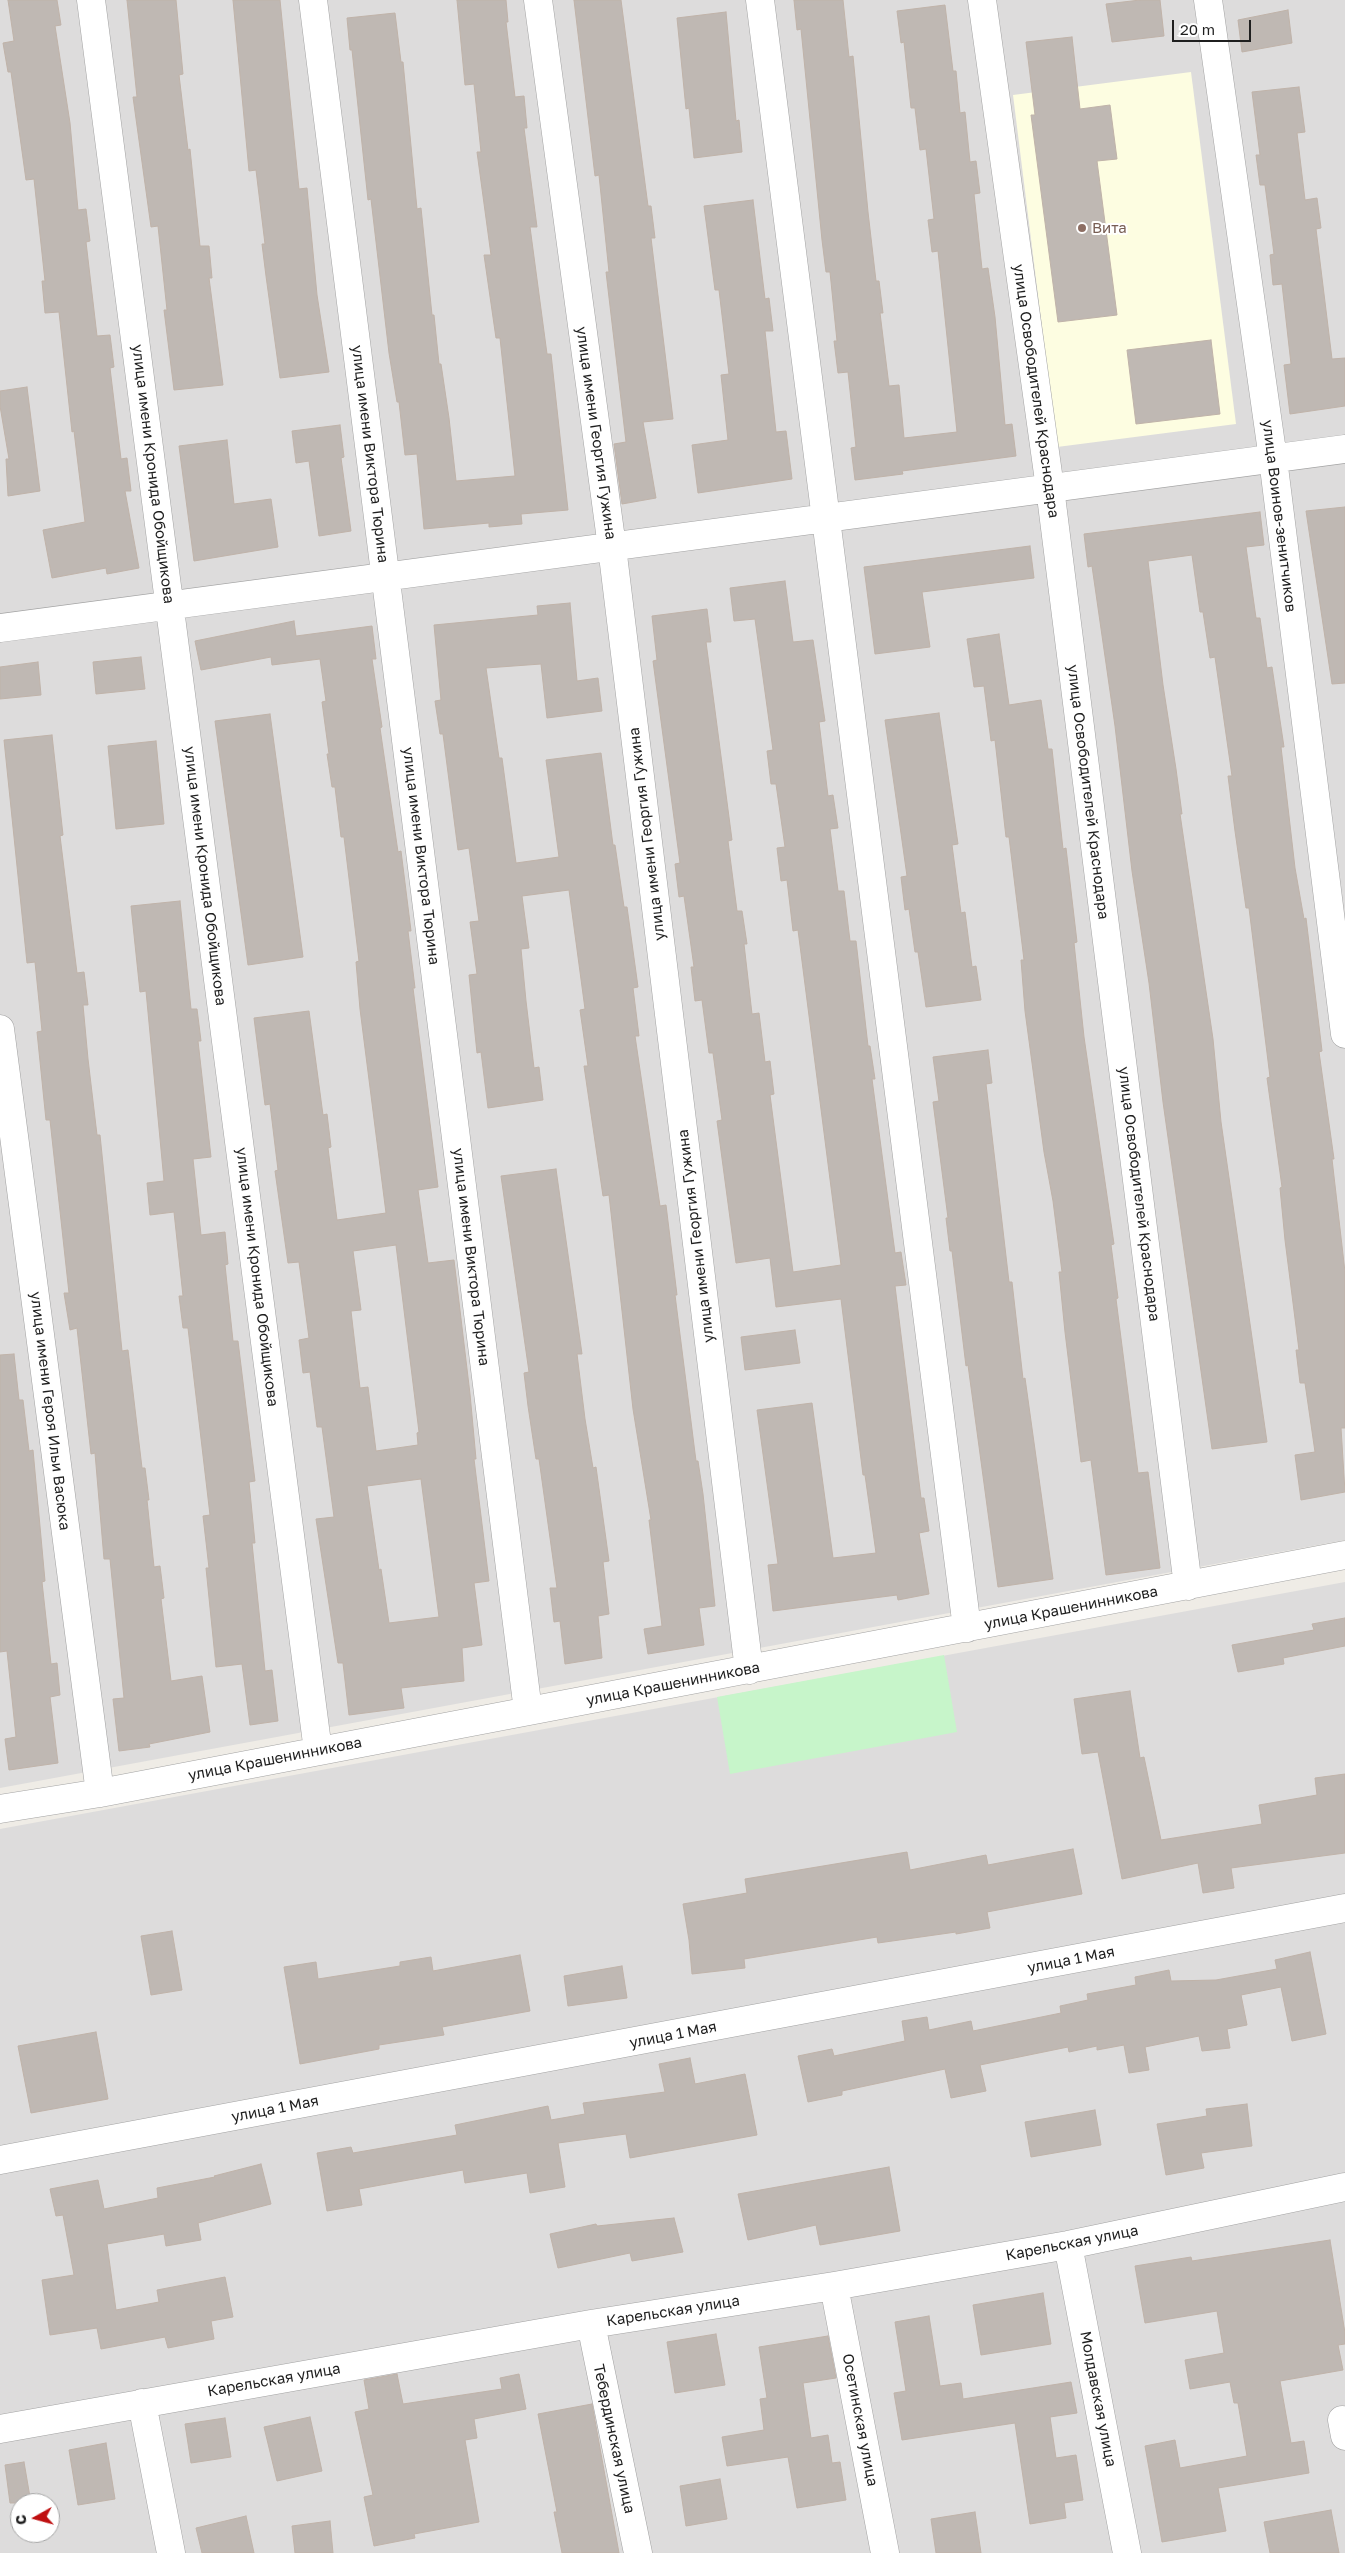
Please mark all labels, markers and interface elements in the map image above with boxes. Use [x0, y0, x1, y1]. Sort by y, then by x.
scale bar [1175, 10, 1254, 42]
text: 20 m [1180, 20, 1215, 38]
place label: Вита [1092, 219, 1127, 237]
marker: Вита [1076, 222, 1088, 234]
street label: улица Освободителей Краснодара [1009, 263, 1063, 519]
street label: улица имени Георгия Гужина [572, 325, 620, 541]
street label: улица имени Кронида Обойщикова [128, 343, 178, 605]
street label: улица имени Виктора Тюрина [348, 344, 392, 564]
street label: улица Воинов-зенитчиков [1258, 419, 1300, 613]
street label: улица Освободителей Краснодара [1063, 664, 1113, 920]
street label: улица имени Георгия Гужина [625, 726, 669, 942]
street label: улица имени Кронида Обойщикова [180, 745, 230, 1007]
street label: улица имени Виктора Тюрина [399, 746, 443, 966]
street label: улица Освободителей Краснодара [1114, 1066, 1164, 1322]
street label: улица имени Георгия Гужина [674, 1128, 718, 1344]
street label: улица имени Кронида Обойщикова [232, 1146, 282, 1408]
street label: улица имени Виктора Тюрина [449, 1147, 493, 1367]
street label: улица имени Героя Ильи Васюка [26, 1290, 74, 1532]
street label: улица Крашенинникова [983, 1582, 1159, 1634]
street label: улица Крашенинникова [585, 1658, 761, 1710]
street label: улица Крашенинникова [187, 1733, 363, 1785]
street label: улица 1 Мая [1026, 1943, 1116, 1977]
street label: улица 1 Мая [628, 2018, 718, 2052]
street label: улица 1 Мая [230, 2092, 320, 2126]
street label: Карельская улица [1004, 2221, 1140, 2265]
street label: Карельская улица [605, 2292, 741, 2330]
street label: Молдавская улица [1076, 2330, 1120, 2468]
street label: Осетинская улица [838, 2352, 882, 2488]
street label: Карельская улица [206, 2359, 342, 2401]
street label: Тебердинская улица [589, 2363, 639, 2515]
north arrow [10, 2493, 60, 2543]
text: С [12, 2514, 30, 2526]

